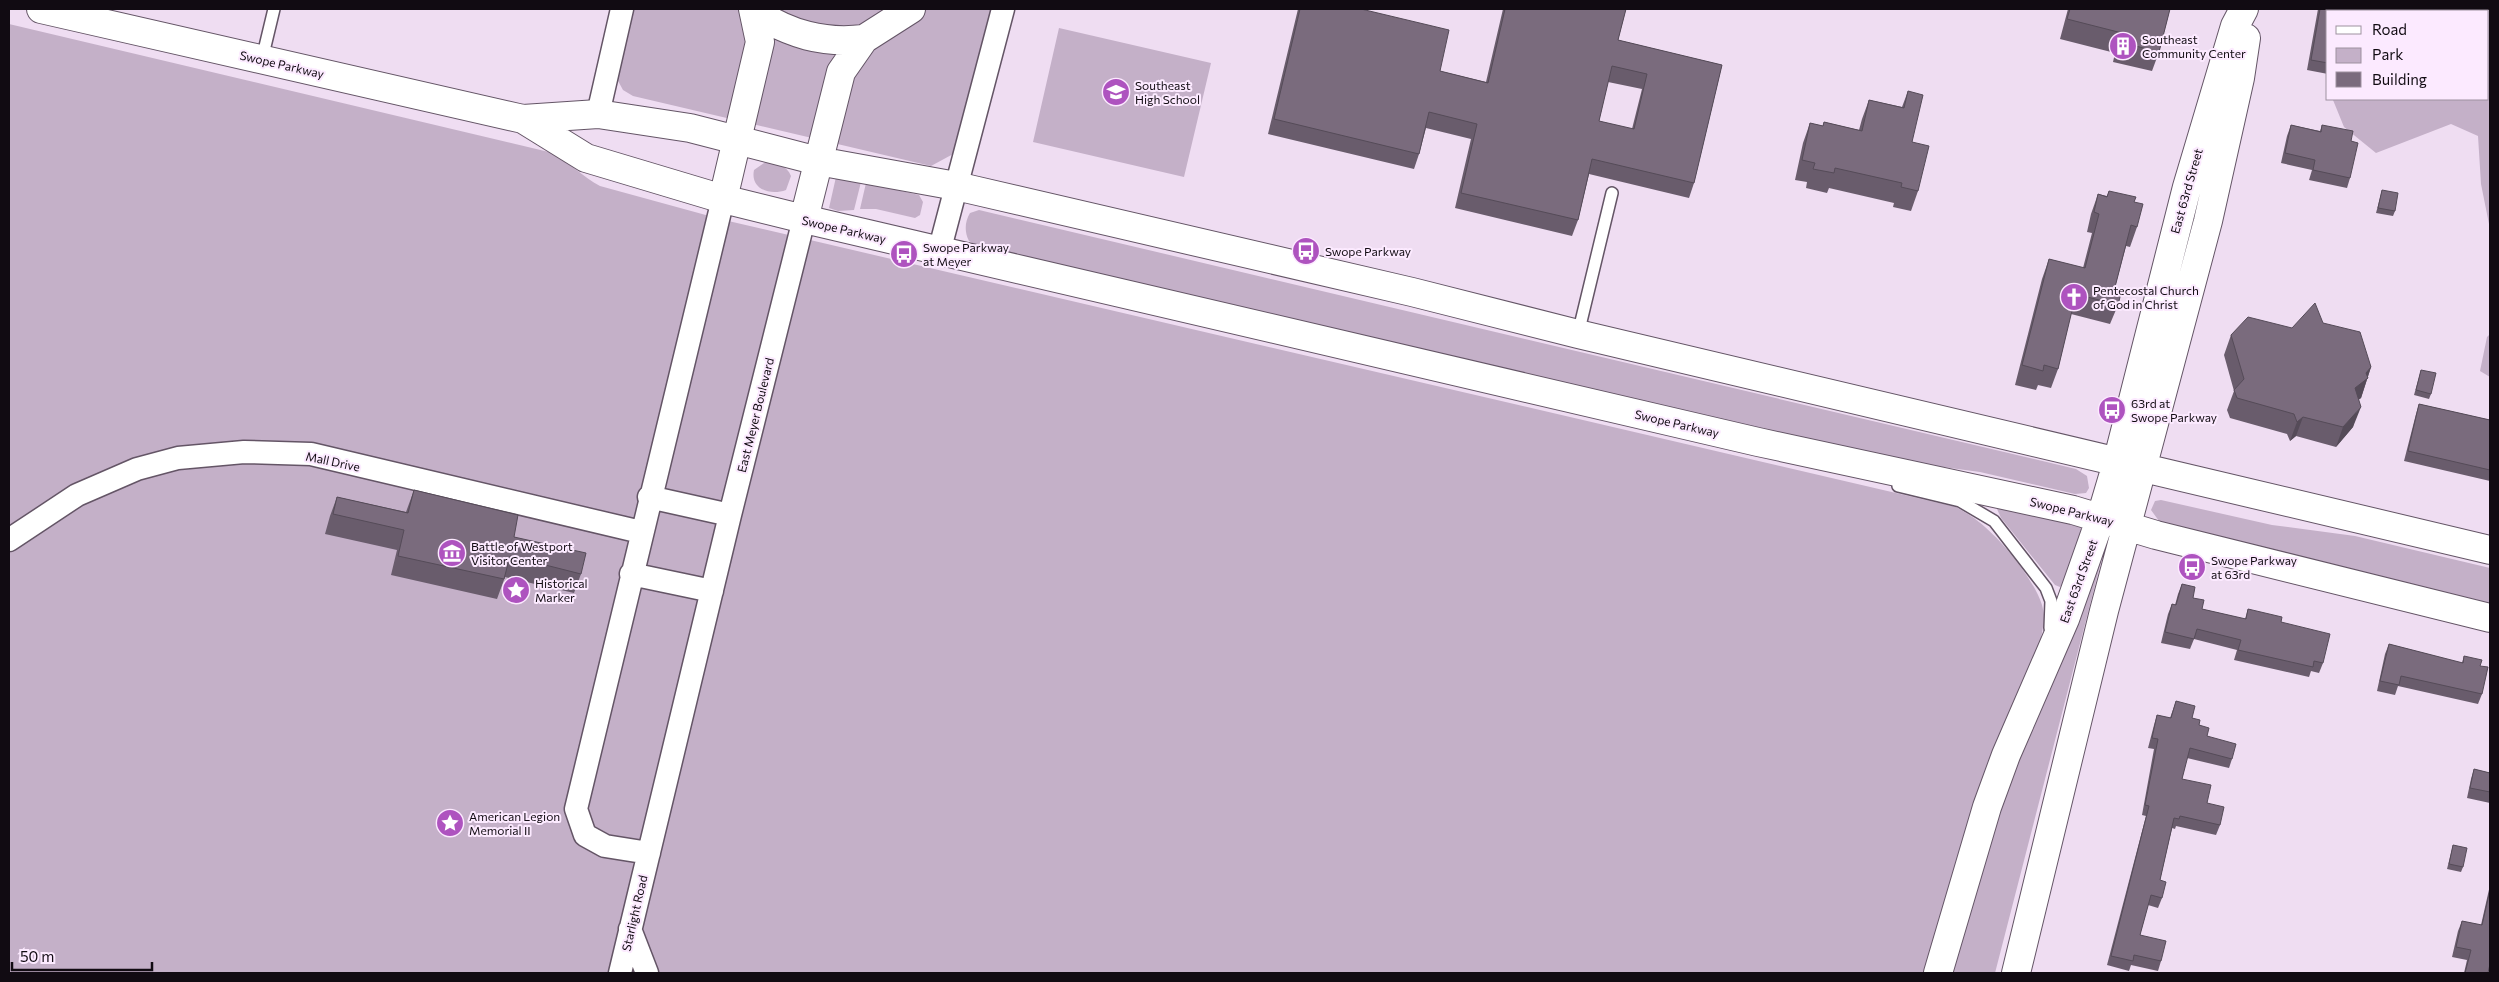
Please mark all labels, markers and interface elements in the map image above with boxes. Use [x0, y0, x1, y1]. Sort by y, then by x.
legend [2326, 10, 2489, 100]
text: Road [2372, 20, 2407, 38]
building icon: Southeast Community Center [2108, 31, 2138, 61]
place label: Southeast Community Center [2142, 32, 2246, 60]
text: Park [2372, 45, 2403, 63]
street label: Swope Parkway [239, 48, 325, 80]
text: Building [2372, 70, 2427, 88]
school or university icon: Southeast High School [1101, 77, 1131, 107]
place label: Southeast High School [1135, 78, 1200, 106]
street label: East 63rd Street [2167, 147, 2205, 235]
street label: Swope Parkway [801, 213, 887, 245]
bus stop icon: Swope Parkway [1291, 236, 1321, 266]
bus stop icon: Swope Parkway at Meyer [889, 239, 919, 269]
place label: Swope Parkway at Meyer [923, 240, 1009, 268]
place label: Swope Parkway [1325, 244, 1411, 258]
church icon: Pentecostal Church of God in Christ [2059, 282, 2089, 312]
place label: Pentecostal Church of God in Christ [2093, 283, 2199, 311]
street label: East Meyer Boulevard [734, 356, 776, 474]
bus stop icon: 63rd at Swope Parkway [2097, 395, 2127, 425]
place label: 63rd at Swope Parkway [2131, 396, 2217, 424]
street label: Swope Parkway [1634, 407, 1720, 439]
street label: Mall Drive [305, 448, 361, 474]
street label: Swope Parkway [2029, 494, 2115, 528]
street label: East 63rd Street [2056, 537, 2100, 625]
museum icon: Battle of Westport Visitor Center [437, 538, 467, 568]
place label: Battle of Westport Visitor Center [471, 539, 573, 567]
bus stop icon: Swope Parkway at 63rd [2177, 552, 2207, 582]
place label: Swope Parkway at 63rd [2211, 553, 2297, 581]
place icon: Historical Marker [501, 575, 531, 605]
place label: Historical Marker [535, 576, 588, 604]
place icon: American Legion Memorial II [435, 808, 465, 838]
place label: American Legion Memorial II [469, 809, 560, 837]
street label: Starlight Road [618, 874, 650, 952]
scale bar [12, 940, 152, 972]
text: 50 m [20, 947, 54, 965]

